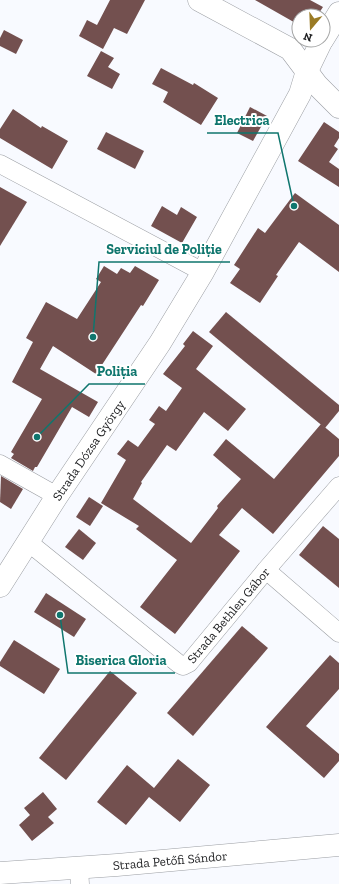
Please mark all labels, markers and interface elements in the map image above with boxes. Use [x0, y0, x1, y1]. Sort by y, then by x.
north arrow [291, 8, 331, 48]
text: N [301, 29, 314, 44]
callout: Electrica [207, 107, 278, 133]
text: Electrica [214, 112, 270, 129]
callout: Serviciul de Poliție [99, 236, 230, 262]
text: Serviciul de Poliție [106, 241, 222, 258]
callout: Poliția [89, 358, 145, 384]
text: Poliția [97, 363, 137, 380]
street label: Strada Dózsa György [49, 397, 128, 503]
street label: Strada Bethlen Gábor [184, 564, 273, 666]
callout: Biserica Gloria [68, 647, 175, 673]
text: Biserica Gloria [75, 652, 167, 669]
street label: Strada Petőfi Sándor [112, 848, 228, 873]

